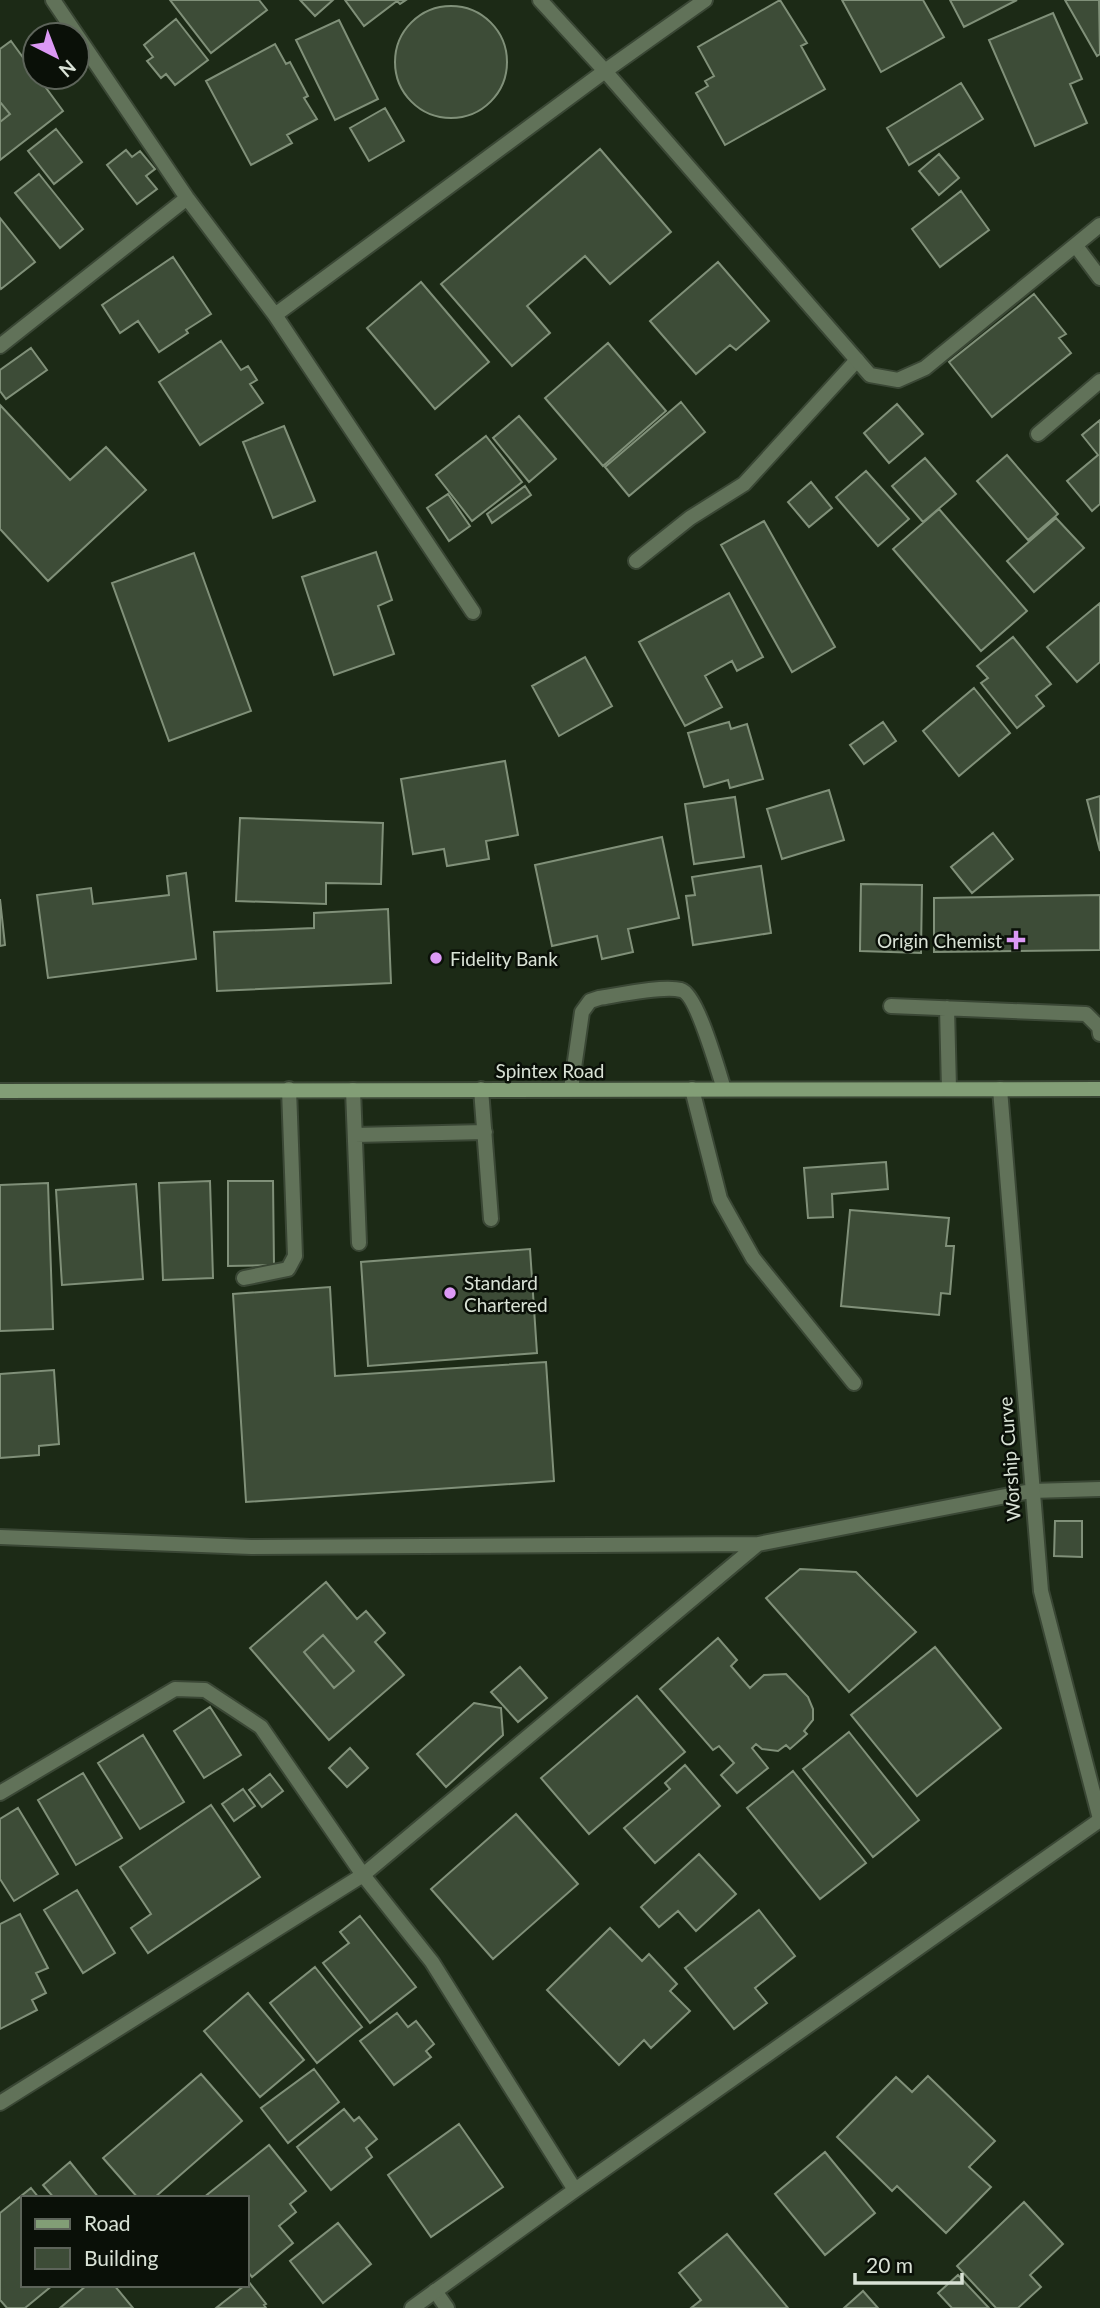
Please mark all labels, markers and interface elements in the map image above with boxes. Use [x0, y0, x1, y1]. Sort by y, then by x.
north arrow [21, 21, 91, 91]
text: N [55, 56, 81, 82]
place label: Origin Chemist [877, 929, 1002, 952]
marker: Origin Chemist [1008, 932, 1024, 948]
place label: Fidelity Bank [450, 947, 558, 970]
marker: Fidelity Bank [428, 950, 444, 966]
street label: Spintex Road [496, 1059, 604, 1082]
place label: Standard Chartered [464, 1271, 548, 1316]
marker: Standard Chartered [442, 1285, 458, 1301]
street label: Worship Curve [993, 1396, 1025, 1522]
legend [21, 2196, 248, 2287]
text: Road [84, 2210, 131, 2235]
scale bar [855, 2242, 962, 2286]
text: Building [84, 2245, 159, 2270]
text: 20 m [866, 2252, 913, 2277]

